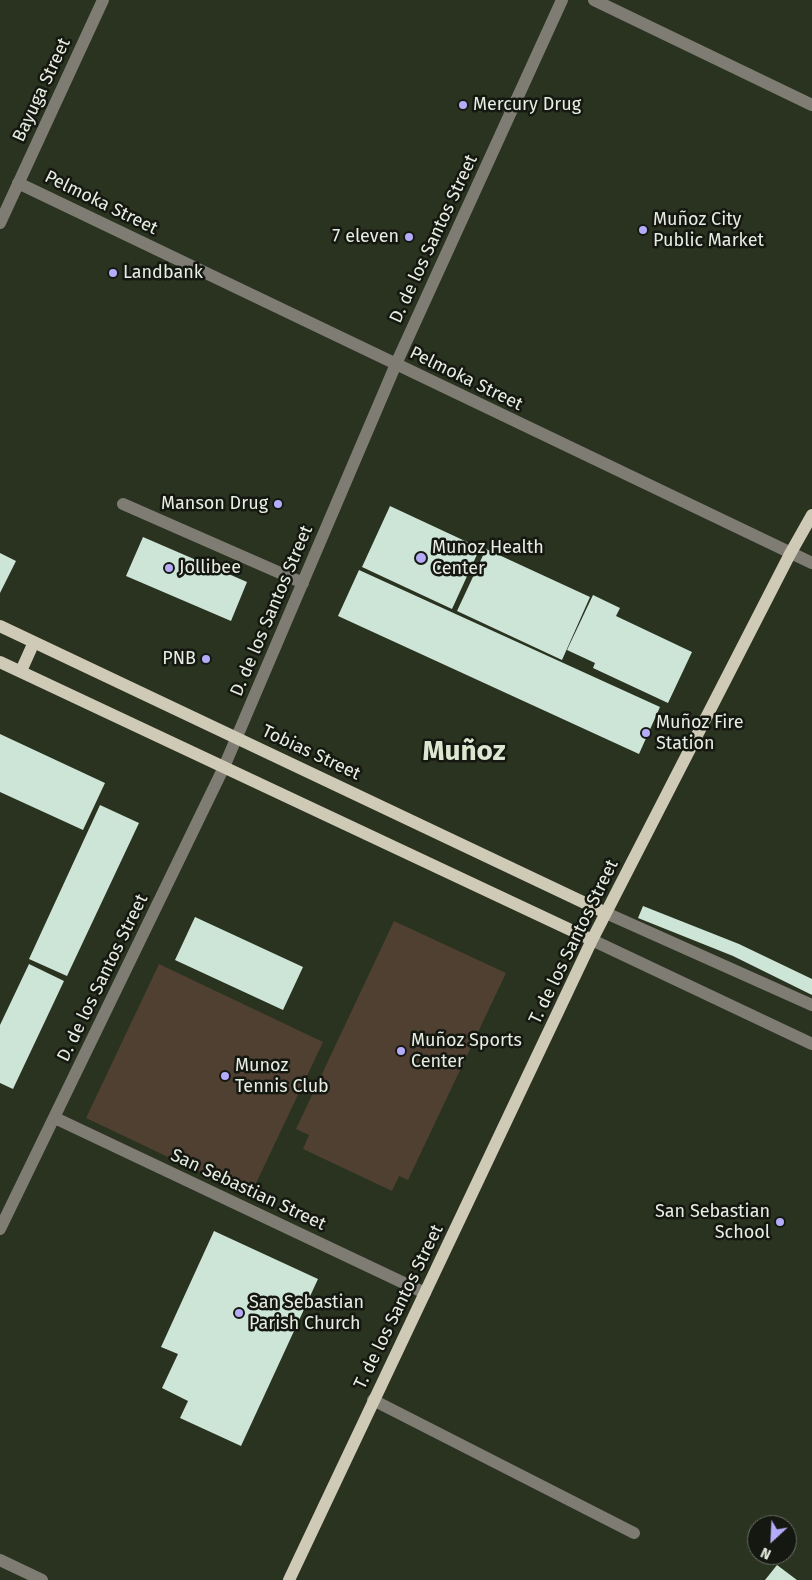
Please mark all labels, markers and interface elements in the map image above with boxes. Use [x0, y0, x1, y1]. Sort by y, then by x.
street label: Bayuga Street [9, 35, 75, 145]
place label: Mercury Drug [473, 94, 581, 116]
marker: Mercury Drug [457, 99, 469, 111]
street label: D. de los Santos Street [385, 151, 483, 327]
street label: Pelmoka Street [41, 166, 161, 240]
place label: Muñoz City Public Market [653, 209, 764, 252]
marker: Muñoz City Public Market [637, 224, 649, 236]
place label: 7 eleven [332, 226, 399, 248]
marker: 7 eleven [403, 231, 415, 243]
place label: Landbank [123, 262, 203, 284]
marker: Landbank [107, 267, 119, 279]
street label: Pelmoka Street [406, 342, 526, 416]
place label: Manson Drug [161, 493, 268, 515]
marker: Manson Drug [272, 498, 284, 510]
street label: D. de los Santos Street [226, 522, 318, 700]
place label: Munoz Health Center [432, 537, 544, 580]
marker: Munoz Health Center [414, 551, 428, 565]
place label: Jollibee [179, 557, 241, 579]
marker: Jollibee [163, 562, 175, 574]
place label: PNB [162, 648, 196, 670]
marker: PNB [200, 653, 212, 665]
place label: Muñoz Fire Station [656, 712, 744, 754]
street label: Tobias Street [258, 721, 364, 785]
marker: Muñoz Fire Station [640, 727, 652, 739]
district label: Muñoz [422, 735, 506, 769]
street label: T. de los Santos Street [525, 856, 623, 1028]
street label: D. de los Santos Street [53, 891, 153, 1065]
place label: Muñoz Sports Center [411, 1030, 522, 1072]
marker: Muñoz Sports Center [395, 1045, 407, 1057]
place label: Munoz Tennis Club [235, 1055, 329, 1098]
marker: Munoz Tennis Club [219, 1070, 231, 1082]
street label: San Sebastian Street [167, 1145, 329, 1235]
place label: San Sebastian School [655, 1201, 770, 1244]
marker: San Sebastian School [774, 1216, 786, 1228]
street label: T. de los Santos Street [350, 1221, 448, 1393]
place label: San Sebastian Parish Church [249, 1292, 364, 1335]
marker: San Sebastian Parish Church [233, 1307, 245, 1319]
north arrow [747, 1515, 797, 1565]
text: N [758, 1543, 774, 1563]

